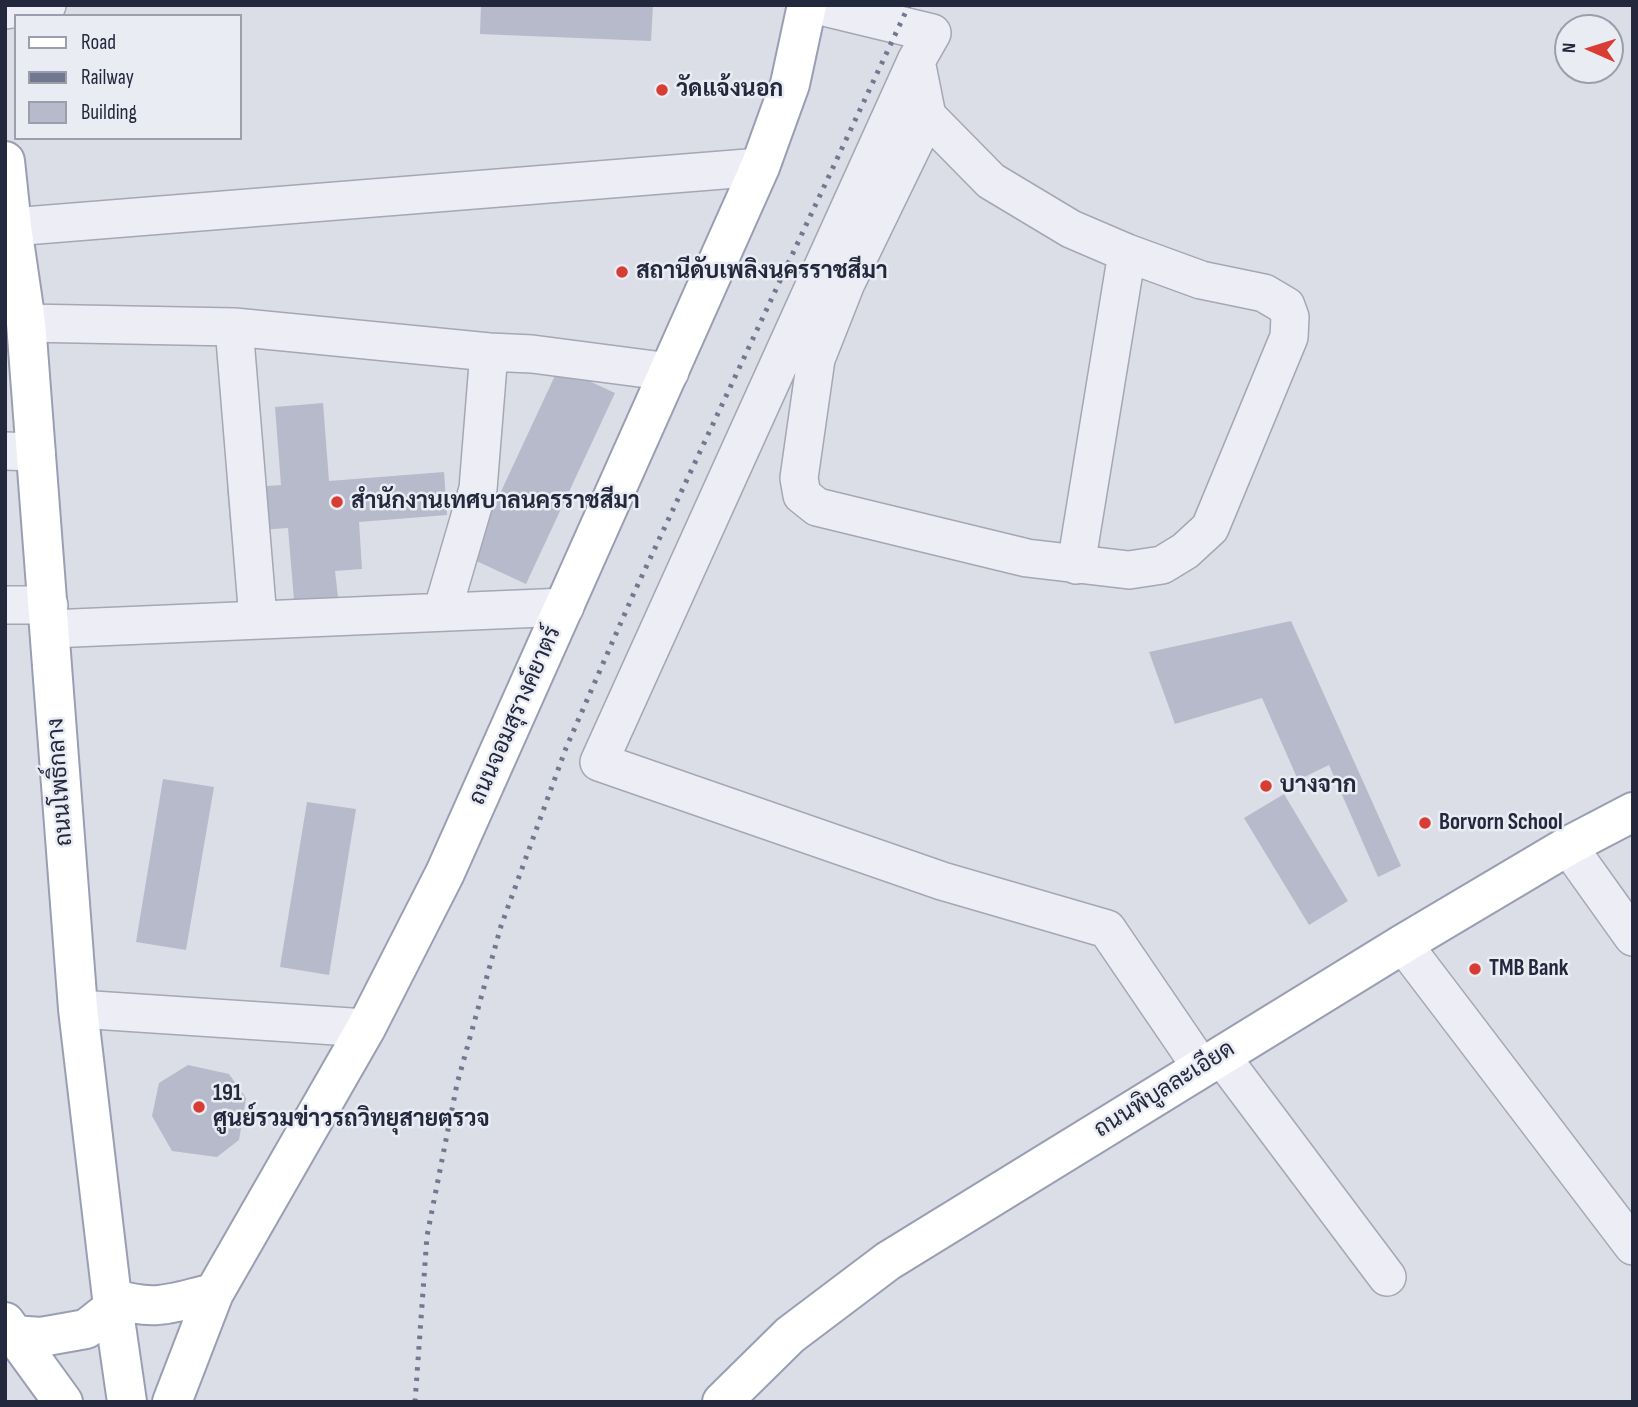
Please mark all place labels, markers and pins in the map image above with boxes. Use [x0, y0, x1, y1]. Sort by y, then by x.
place label: วัดแจ้งนอก [676, 76, 783, 104]
marker: วัดแจ้งนอก [654, 82, 670, 98]
place label: สถานีดับเพลิงนครราชสีมา [636, 258, 888, 286]
marker: สถานีดับเพลิงนครราชสีมา [614, 264, 630, 280]
place label: สำนักงานเทศบาลนครราชสีมา [351, 488, 640, 516]
marker: สำนักงานเทศบาลนครราชสีมา [329, 494, 345, 510]
place label: บางจาก [1280, 772, 1356, 800]
marker: บางจาก [1258, 778, 1274, 794]
place label: Borvorn School [1439, 809, 1563, 837]
marker: Borvorn School [1417, 815, 1433, 831]
place label: TMB Bank [1489, 955, 1568, 983]
marker: TMB Bank [1467, 961, 1483, 977]
place label: 191 ศูนย์รวมข่าวรถวิทยุสายตรวจ [213, 1080, 490, 1134]
marker: 191 ศูนย์รวมข่าวรถวิทยุสายตรวจ [191, 1099, 207, 1115]

